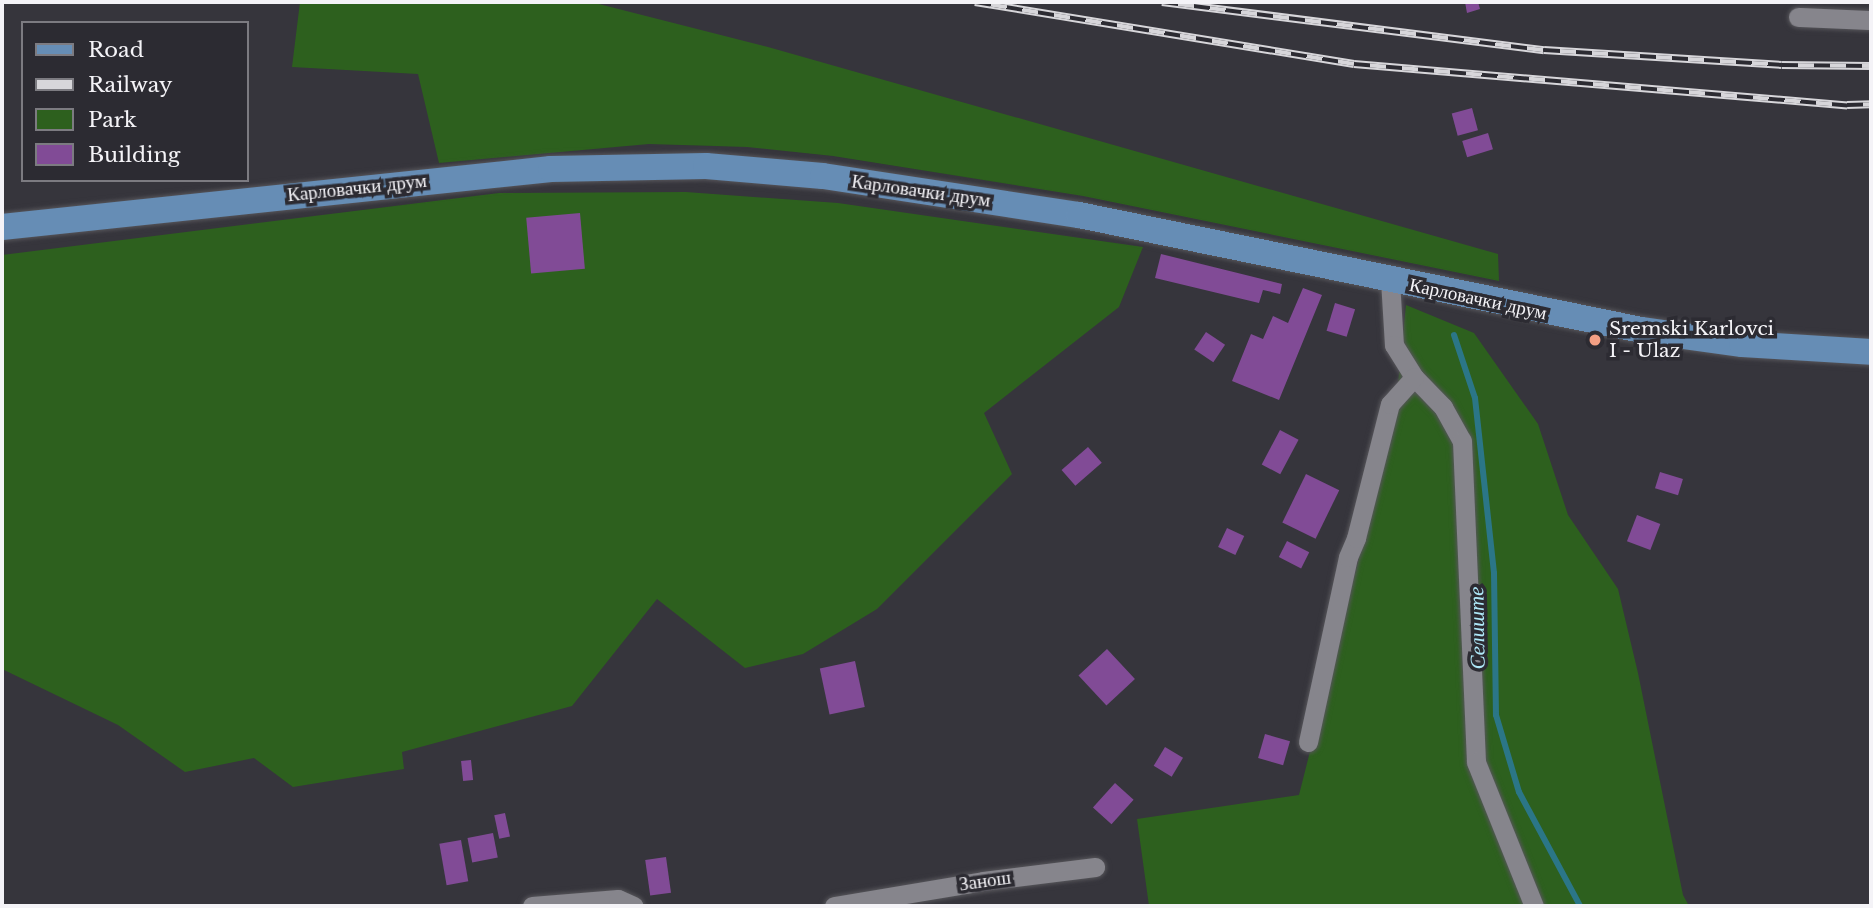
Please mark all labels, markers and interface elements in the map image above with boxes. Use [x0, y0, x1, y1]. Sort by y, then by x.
legend [21, 21, 248, 182]
text: Road [88, 37, 144, 63]
text: Railway [88, 72, 172, 98]
text: Park [88, 107, 137, 133]
text: Building [88, 142, 180, 168]
street label: Карловачки друм [286, 169, 428, 207]
street label: Карловачки друм [850, 170, 992, 212]
street label: Карловачки друм [1407, 273, 1549, 325]
place label: Sremski Karlovci I - Ulaz [1609, 318, 1774, 362]
marker: Sremski Karlovci I - Ulaz [1587, 332, 1603, 348]
water label: Селиште [1464, 586, 1490, 670]
street label: Занош [958, 866, 1012, 896]

